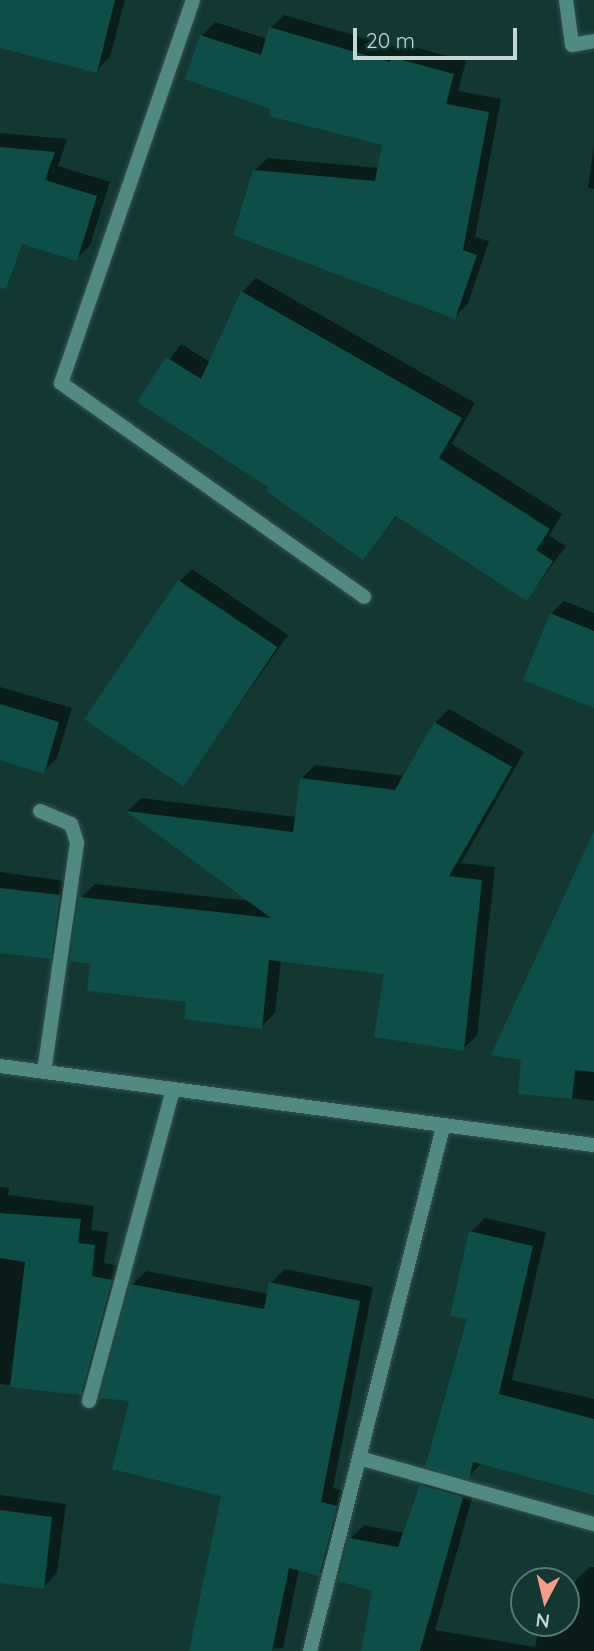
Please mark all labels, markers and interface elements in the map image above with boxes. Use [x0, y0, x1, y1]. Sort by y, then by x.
scale bar [356, 14, 520, 58]
text: 20 m [366, 27, 415, 53]
north arrow [510, 1567, 580, 1637]
text: N [534, 1608, 551, 1634]

